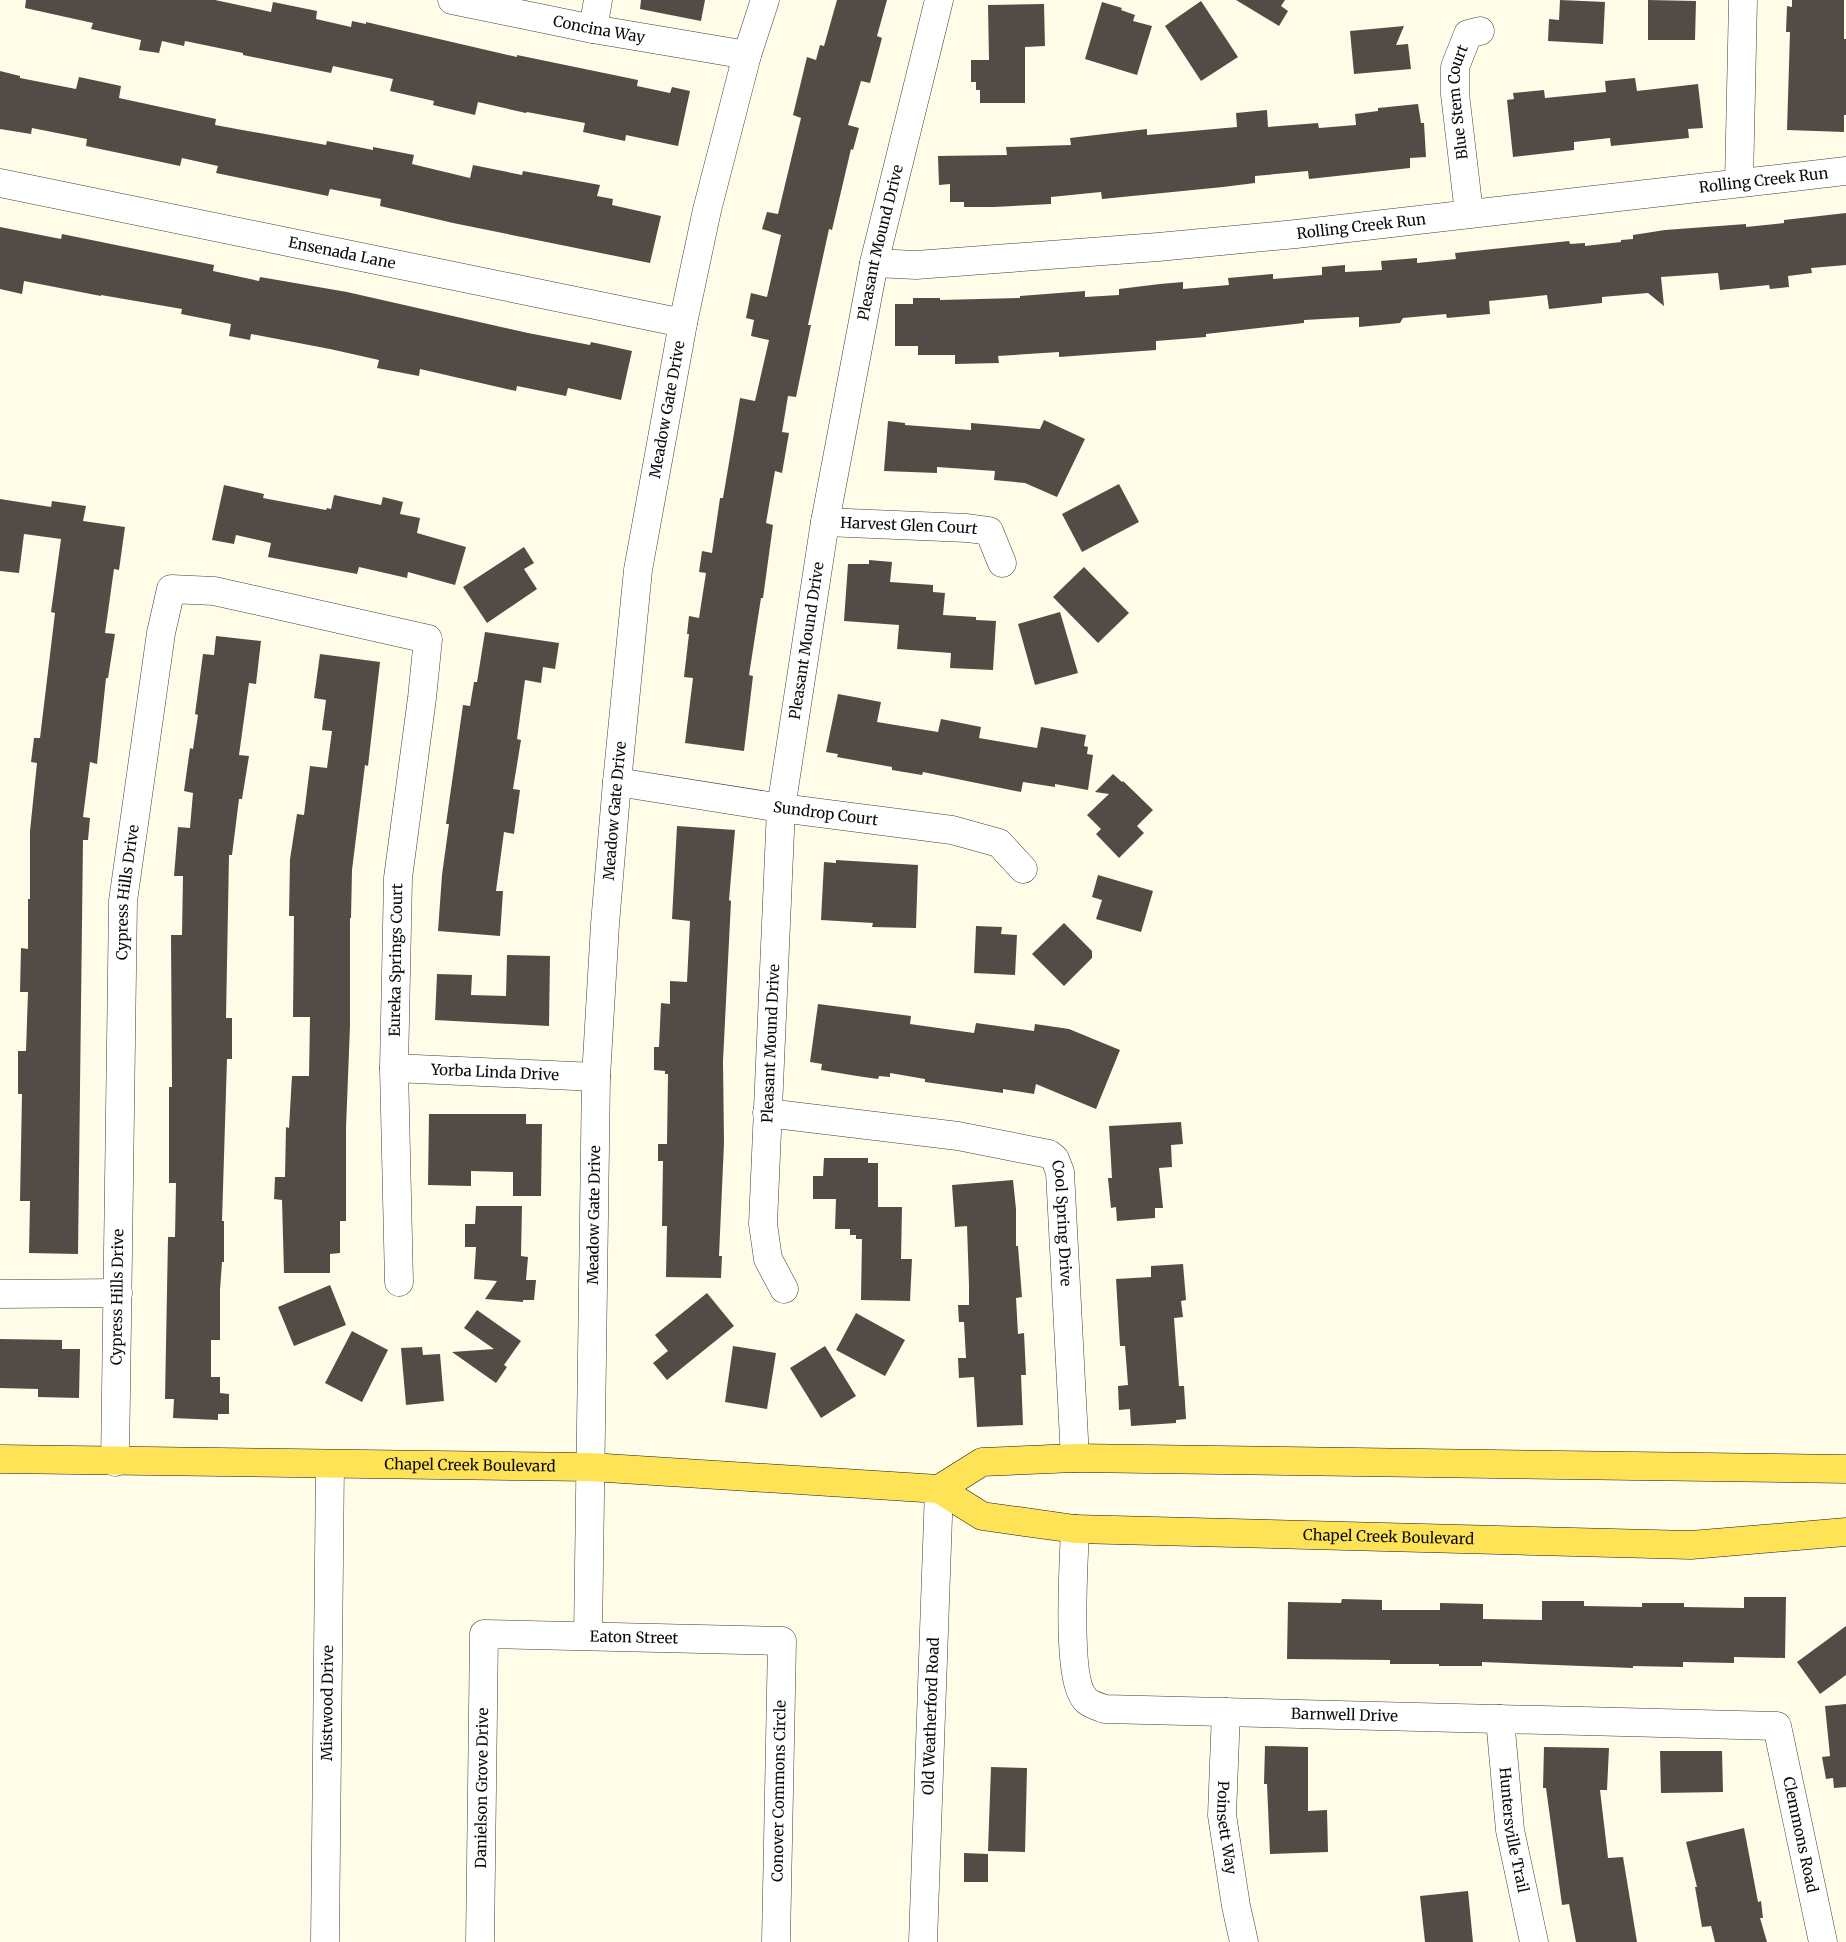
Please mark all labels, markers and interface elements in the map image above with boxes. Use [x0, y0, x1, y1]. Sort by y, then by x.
street label: Concina Way [551, 11, 647, 47]
street label: Blue Stem Court [1444, 42, 1472, 161]
street label: Pleasant Mound Drive [853, 162, 907, 322]
street label: Rolling Creek Run [1698, 163, 1829, 197]
street label: Rolling Creek Run [1295, 209, 1427, 243]
street label: Ensenada Lane [287, 232, 398, 273]
street label: Meadow Gate Drive [645, 339, 689, 480]
street label: Harvest Glen Court [840, 513, 979, 538]
street label: Pleasant Mound Drive [785, 560, 828, 721]
street label: Meadow Gate Drive [599, 740, 630, 881]
street label: Sundrop Court [772, 797, 879, 829]
street label: Cypress Hills Drive [112, 823, 143, 960]
street label: Eureka Springs Court [385, 883, 406, 1037]
street label: Pleasant Mound Drive [757, 963, 783, 1123]
street label: Yorba Linda Drive [429, 1060, 560, 1084]
street label: Meadow Gate Drive [583, 1145, 604, 1285]
street label: Cool Spring Drive [1047, 1157, 1076, 1287]
street label: Cypress Hills Drive [106, 1229, 127, 1365]
street label: Chapel Creek Boulevard [384, 1454, 556, 1476]
street label: Chapel Creek Boulevard [1303, 1525, 1474, 1548]
street label: Eaton Street [589, 1626, 679, 1648]
street label: Old Weatherford Road [918, 1637, 943, 1795]
street label: Mistwood Drive [317, 1645, 337, 1761]
street label: Conover Commons Circle [767, 1700, 790, 1882]
street label: Barnwell Drive [1291, 1704, 1398, 1725]
street label: Danielson Grove Drive [471, 1707, 492, 1868]
street label: Huntersville Trail [1495, 1767, 1533, 1895]
street label: Clemmons Road [1779, 1775, 1822, 1894]
street label: Poinsett Way [1213, 1780, 1241, 1876]

